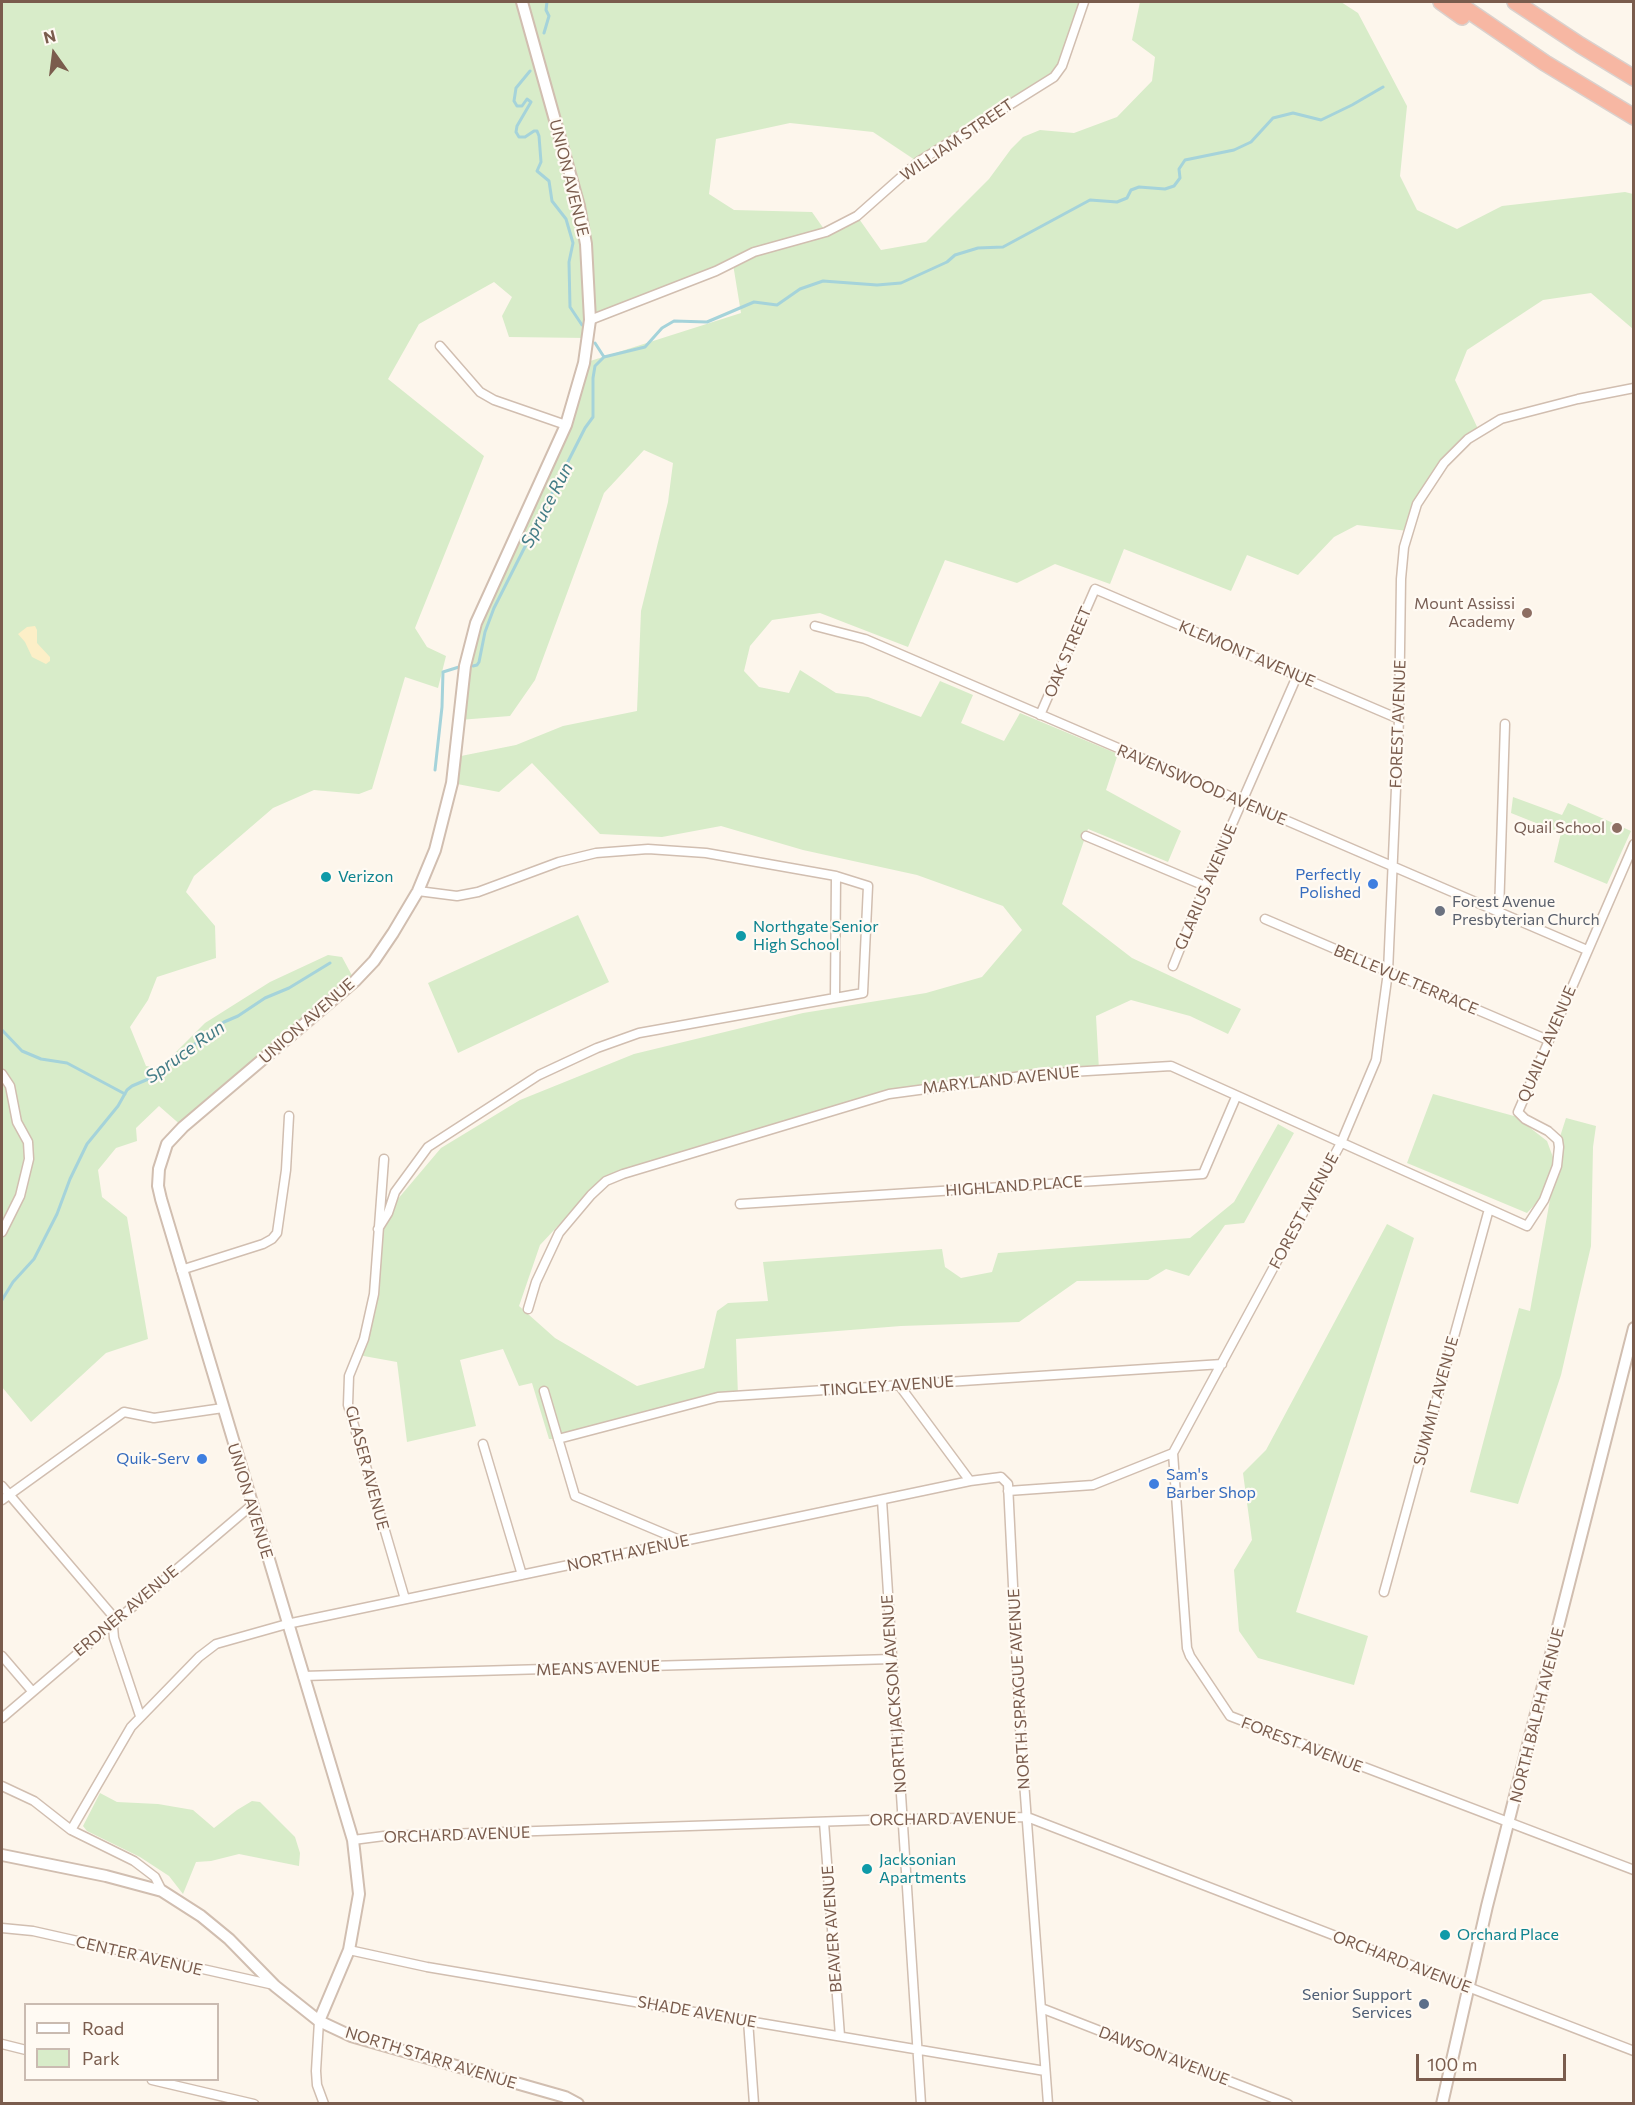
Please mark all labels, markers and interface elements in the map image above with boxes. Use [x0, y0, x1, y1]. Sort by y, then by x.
north arrow [24, 24, 84, 84]
text: N [41, 25, 58, 47]
street label: WILLIAM STREET [897, 95, 1017, 185]
street label: UNION AVENUE [545, 117, 593, 239]
water label: Spruce Run [516, 459, 578, 551]
place label: Mount Assissi Academy [1414, 594, 1515, 632]
street label: OAK STREET [1040, 604, 1096, 700]
marker: Mount Assissi Academy [1520, 606, 1534, 620]
street label: KLEMONT AVENUE [1176, 617, 1318, 691]
street label: FOREST AVENUE [1386, 659, 1410, 789]
street label: RAVENSWOOD AVENUE [1114, 740, 1290, 830]
place label: Quail School [1514, 818, 1605, 838]
street label: GLARIUS AVENUE [1171, 821, 1241, 953]
marker: Quail School [1610, 821, 1624, 835]
place label: Perfectly Polished [1295, 865, 1361, 903]
place label: Verizon [338, 867, 393, 887]
marker: Verizon [319, 870, 333, 884]
marker: Perfectly Polished [1366, 877, 1380, 891]
place label: Forest Avenue Presbyterian Church [1452, 892, 1600, 930]
marker: Forest Avenue Presbyterian Church [1433, 904, 1447, 918]
place label: Northgate Senior High School [753, 917, 879, 955]
marker: Northgate Senior High School [734, 929, 748, 943]
street label: BELLEVUE TERRACE [1331, 941, 1481, 1019]
street label: UNION AVENUE [255, 974, 359, 1068]
street label: QUAILL AVENUE [1514, 983, 1580, 1105]
water label: Spruce Run [141, 1016, 229, 1088]
street label: MARYLAND AVENUE [922, 1062, 1080, 1098]
street label: FOREST AVENUE [1265, 1150, 1343, 1272]
street label: HIGHLAND PLACE [945, 1172, 1083, 1200]
street label: SUMMIT AVENUE [1410, 1334, 1462, 1468]
street label: TINGLEY AVENUE [819, 1372, 955, 1400]
street label: GLASER AVENUE [341, 1404, 393, 1532]
street label: UNION AVENUE [223, 1441, 277, 1561]
place label: Quik-Serv [116, 1449, 190, 1469]
marker: Quik-Serv [195, 1452, 209, 1466]
place label: Sam's Barber Shop [1166, 1465, 1256, 1503]
marker: Sam's Barber Shop [1147, 1477, 1161, 1491]
street label: NORTH AVENUE [565, 1531, 691, 1575]
street label: ERDNER AVENUE [70, 1562, 182, 1660]
street label: NORTH SPRAGUE AVENUE [1004, 1588, 1034, 1790]
street label: NORTH JACKSON AVENUE [877, 1594, 911, 1794]
street label: NORTH BALPH AVENUE [1506, 1625, 1568, 1805]
street label: MEANS AVENUE [536, 1656, 660, 1680]
street label: FOREST AVENUE [1239, 1713, 1365, 1777]
street label: ORCHARD AVENUE [869, 1808, 1017, 1830]
street label: ORCHARD AVENUE [383, 1823, 531, 1847]
place label: Jacksonian Apartments [879, 1850, 966, 1888]
marker: Jacksonian Apartments [860, 1862, 874, 1876]
street label: BEAVER AVENUE [818, 1865, 846, 1993]
place label: Orchard Place [1457, 1925, 1559, 1945]
street label: ORCHARD AVENUE [1330, 1927, 1474, 1997]
marker: Orchard Place [1438, 1928, 1452, 1942]
street label: CENTER AVENUE [74, 1932, 204, 1980]
place label: Senior Support Services [1302, 1985, 1412, 2023]
street label: SHADE AVENUE [636, 1992, 758, 2032]
marker: Senior Support Services [1417, 1997, 1431, 2011]
legend [24, 2003, 219, 2081]
text: Road [82, 2017, 124, 2039]
street label: DAWSON AVENUE [1096, 2022, 1232, 2090]
street label: NORTH STARR AVENUE [343, 2023, 519, 2093]
scale bar [1419, 2042, 1569, 2080]
text: Park [82, 2047, 120, 2069]
text: 100 m [1427, 2053, 1477, 2075]

